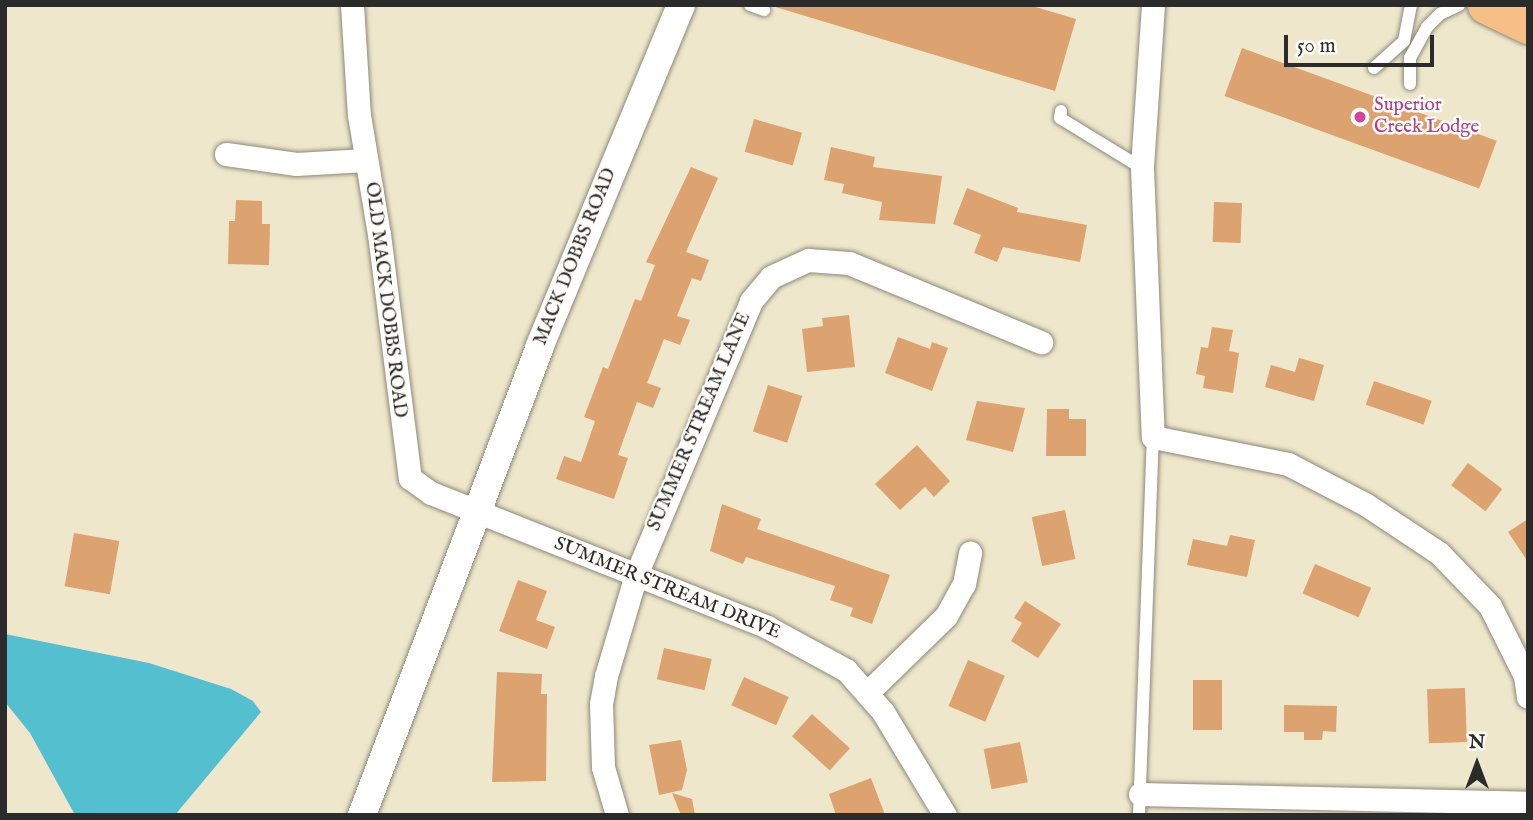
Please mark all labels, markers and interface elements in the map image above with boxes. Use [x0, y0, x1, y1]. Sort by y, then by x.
scale bar [1288, 21, 1438, 65]
text: 50 m [1297, 33, 1336, 60]
place label: Superior Creek Lodge [1374, 95, 1479, 139]
marker: Superior Creek Lodge [1352, 109, 1368, 125]
street label: MACK DOBBS ROAD [530, 165, 622, 349]
street label: OLD MACK DOBBS ROAD [359, 181, 411, 419]
street label: SUMMER STREAM LANE [644, 309, 756, 535]
street label: SUMMER STREAM DRIVE [550, 533, 784, 645]
north arrow [1442, 729, 1512, 799]
text: N [1469, 731, 1485, 755]

